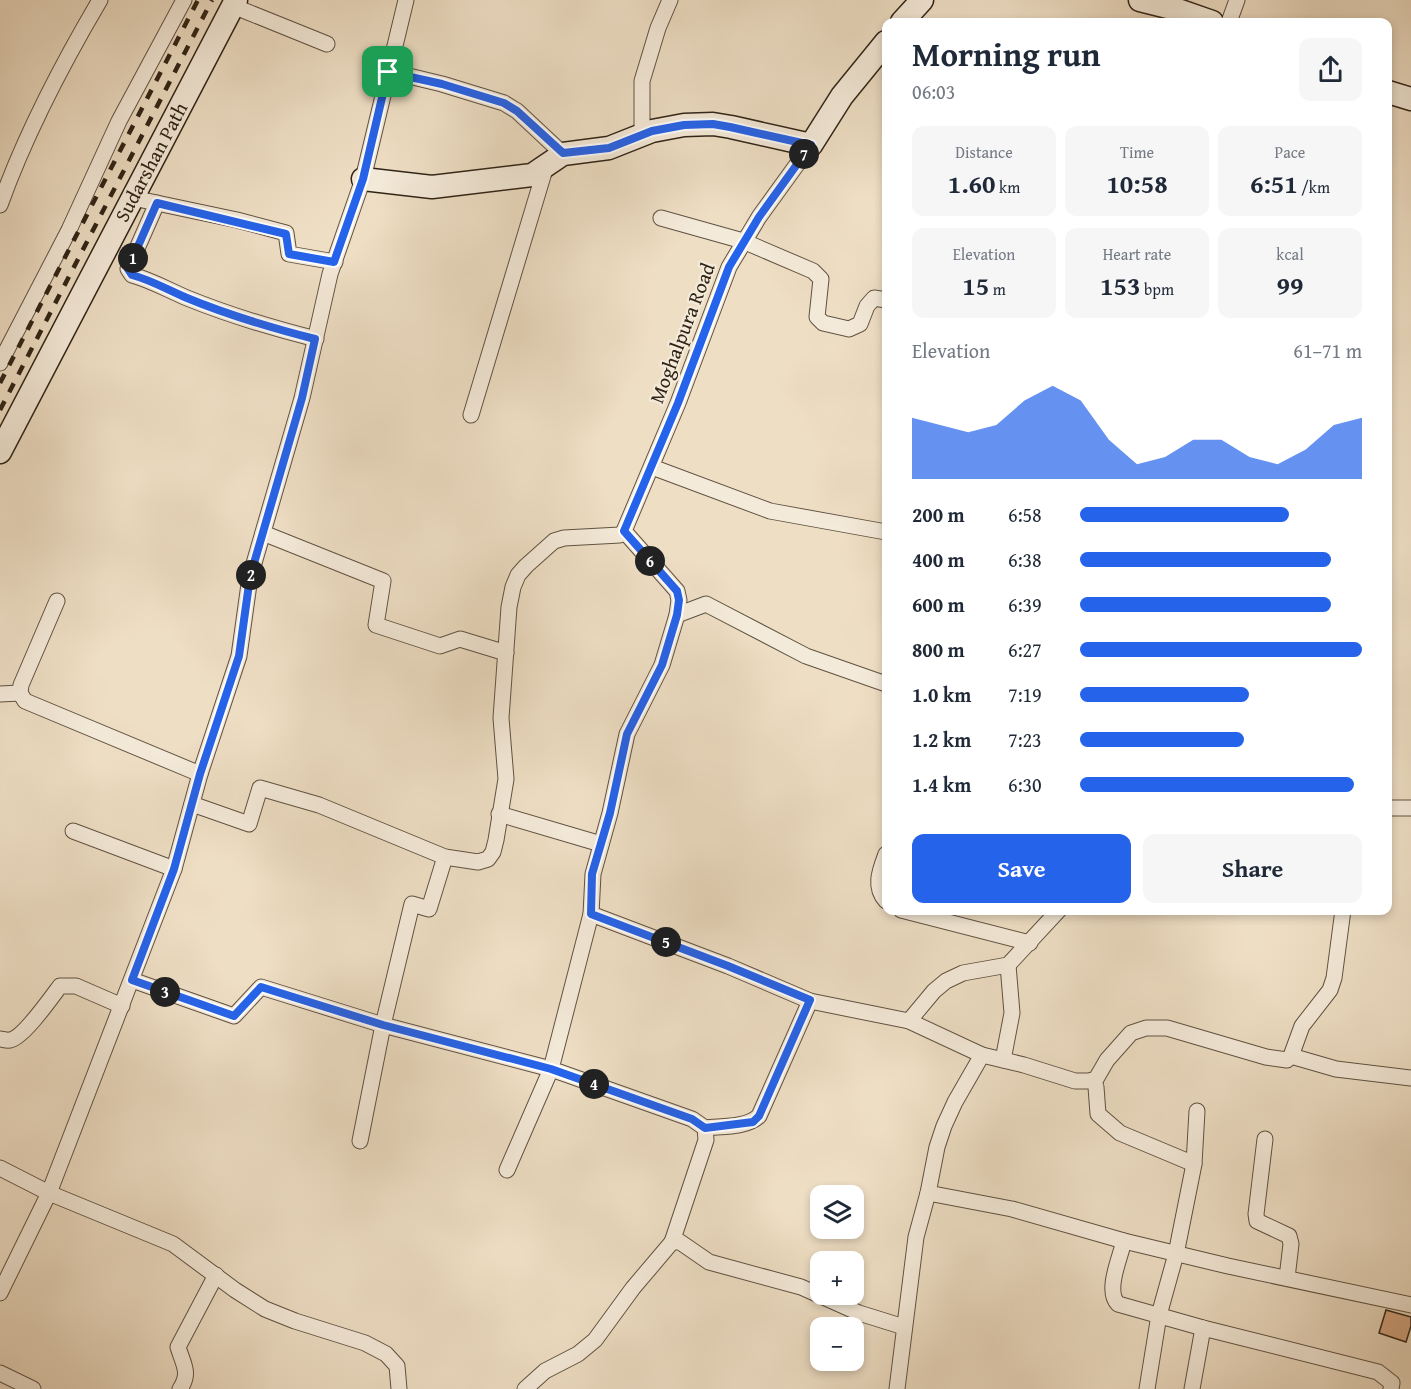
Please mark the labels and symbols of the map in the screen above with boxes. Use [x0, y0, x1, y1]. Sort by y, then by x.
pin [362, 46, 413, 97]
street label: Sudarshan Path [107, 97, 194, 227]
pin: 7 [789, 139, 819, 169]
pin: 1 [118, 243, 148, 273]
street label: Moghalpura Road [641, 258, 722, 407]
pin: 6 [635, 546, 665, 576]
pin: 2 [236, 560, 266, 590]
pin: 5 [651, 927, 681, 957]
pin: 3 [150, 977, 180, 1007]
pin: 4 [579, 1069, 609, 1099]

